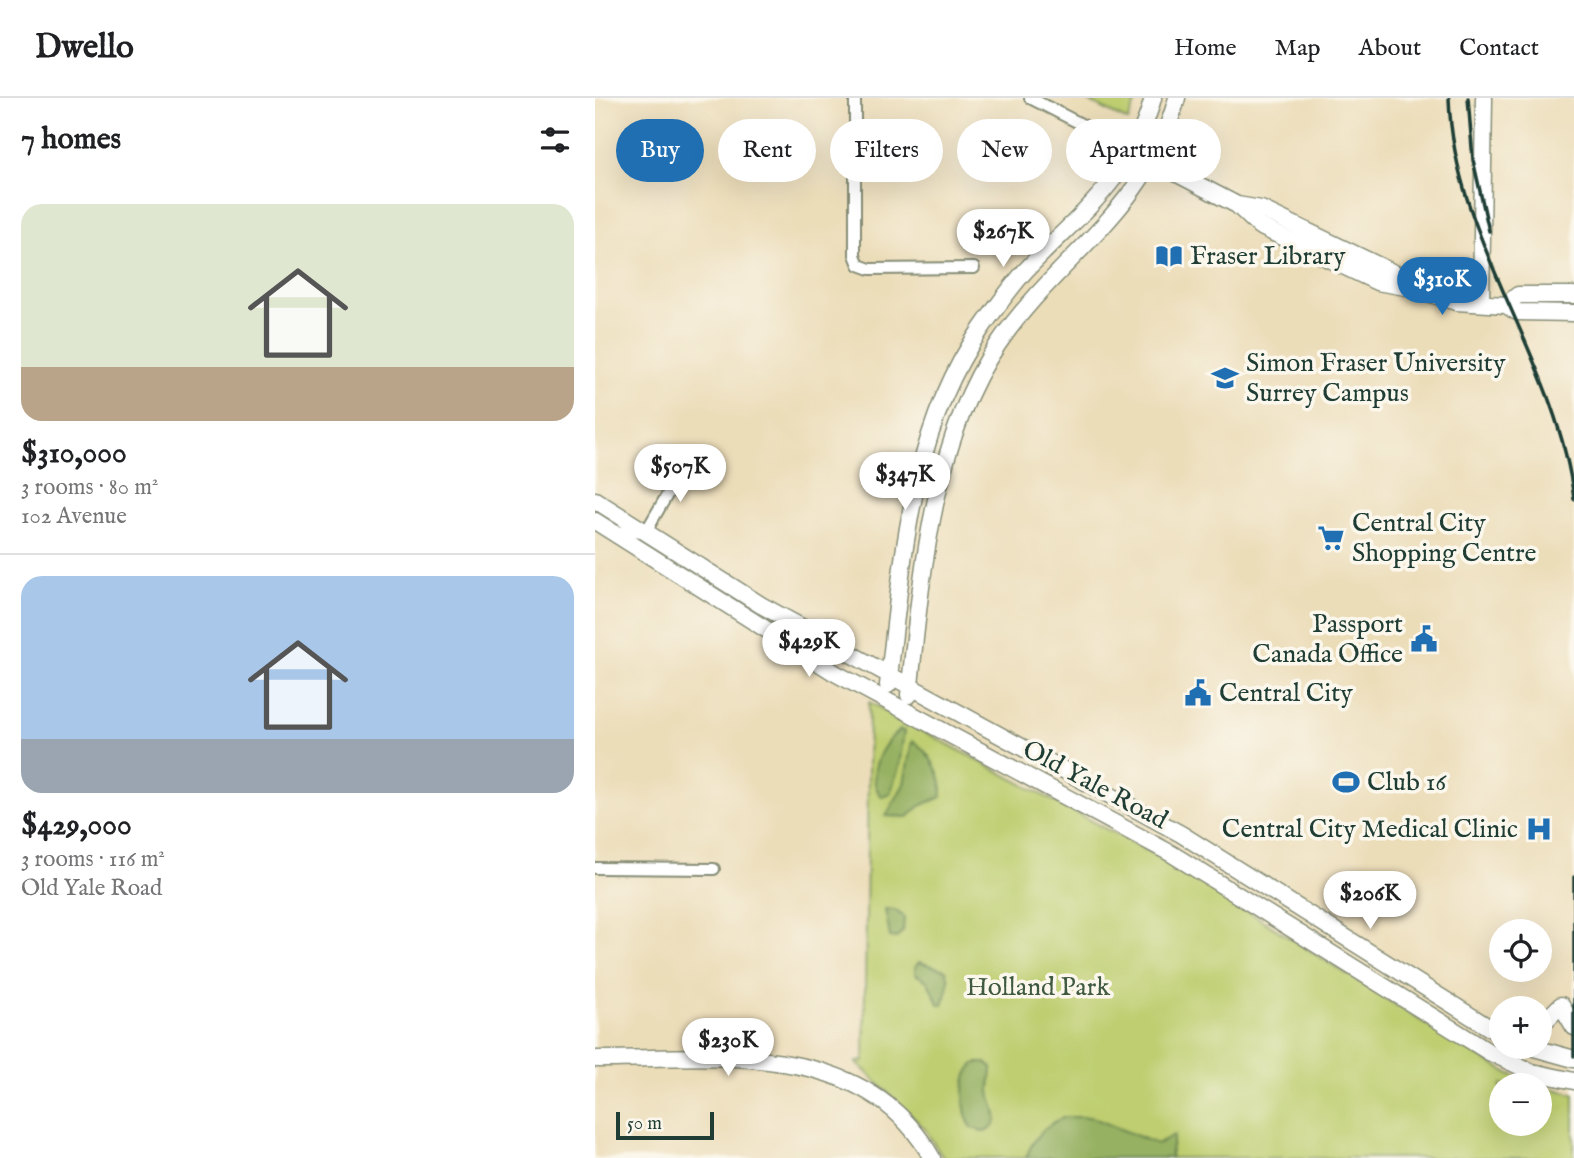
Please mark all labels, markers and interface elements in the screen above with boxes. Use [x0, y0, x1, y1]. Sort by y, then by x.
text: Dwello [35, 27, 134, 69]
text: Home [1174, 33, 1237, 64]
text: Map [1275, 33, 1321, 64]
text: About [1359, 33, 1421, 64]
text: Contact [1459, 33, 1539, 64]
chip: Buy [616, 119, 704, 182]
chip: Rent [718, 119, 816, 182]
chip: Filters [830, 119, 943, 182]
chip: New [957, 119, 1052, 182]
chip: Apartment [1066, 119, 1221, 182]
text: 7 homes [21, 121, 121, 159]
icon: filters [536, 121, 574, 159]
pin: $267K [954, 209, 1052, 269]
text: $267K [973, 217, 1033, 246]
place label: Fraser Library [1190, 240, 1346, 273]
library icon: Fraser Library [1154, 241, 1184, 271]
icon: home [235, 250, 361, 376]
pin: $310K [1393, 258, 1491, 317]
text: $310K [1413, 265, 1471, 294]
place label: Simon Fraser University Surrey Campus [1246, 347, 1506, 410]
school or university icon: Simon Fraser University Surrey Campus [1210, 363, 1240, 393]
text: $310,000 [21, 435, 127, 473]
pin: $507K [631, 444, 729, 504]
text: $507K [650, 452, 710, 481]
pin: $347K [856, 452, 954, 512]
text: $347K [875, 460, 935, 489]
text: 3 rooms · 80 m² [21, 473, 158, 502]
text: 102 Avenue [21, 502, 127, 531]
place label: Central City Shopping Centre [1352, 507, 1537, 570]
supermarket icon: Central City Shopping Centre [1316, 523, 1346, 553]
place label: Passport Canada Office [1252, 608, 1403, 671]
pin: $429K [760, 620, 858, 679]
icon: home [235, 622, 361, 748]
public building icon: Passport Canada Office [1409, 624, 1439, 654]
text: $429K [778, 627, 840, 656]
place label: Central City [1219, 677, 1353, 710]
public building icon: Central City [1183, 678, 1213, 708]
street label: Old Yale Road [1017, 733, 1173, 837]
place label: Club 16 [1367, 766, 1447, 799]
sports icon: Club 16 [1331, 767, 1361, 797]
text: $429,000 [21, 807, 132, 845]
place label: Central City Medical Clinic [1222, 813, 1518, 846]
hospital icon: Central City Medical Clinic [1524, 814, 1554, 844]
text: 3 rooms · 116 m² [21, 845, 165, 874]
pin: $206K [1321, 872, 1419, 931]
text: Old Yale Road [21, 874, 162, 903]
text: $206K [1339, 879, 1401, 908]
map controls [1489, 919, 1552, 1136]
button: locate [1489, 919, 1552, 982]
park label: Holland Park [966, 971, 1111, 1004]
button: + [1489, 996, 1552, 1059]
pin: $230K [679, 1018, 777, 1078]
text: $230K [698, 1026, 758, 1055]
button: − [1489, 1073, 1552, 1136]
scale bar [616, 1109, 714, 1141]
text: 50 m [627, 1112, 662, 1136]

